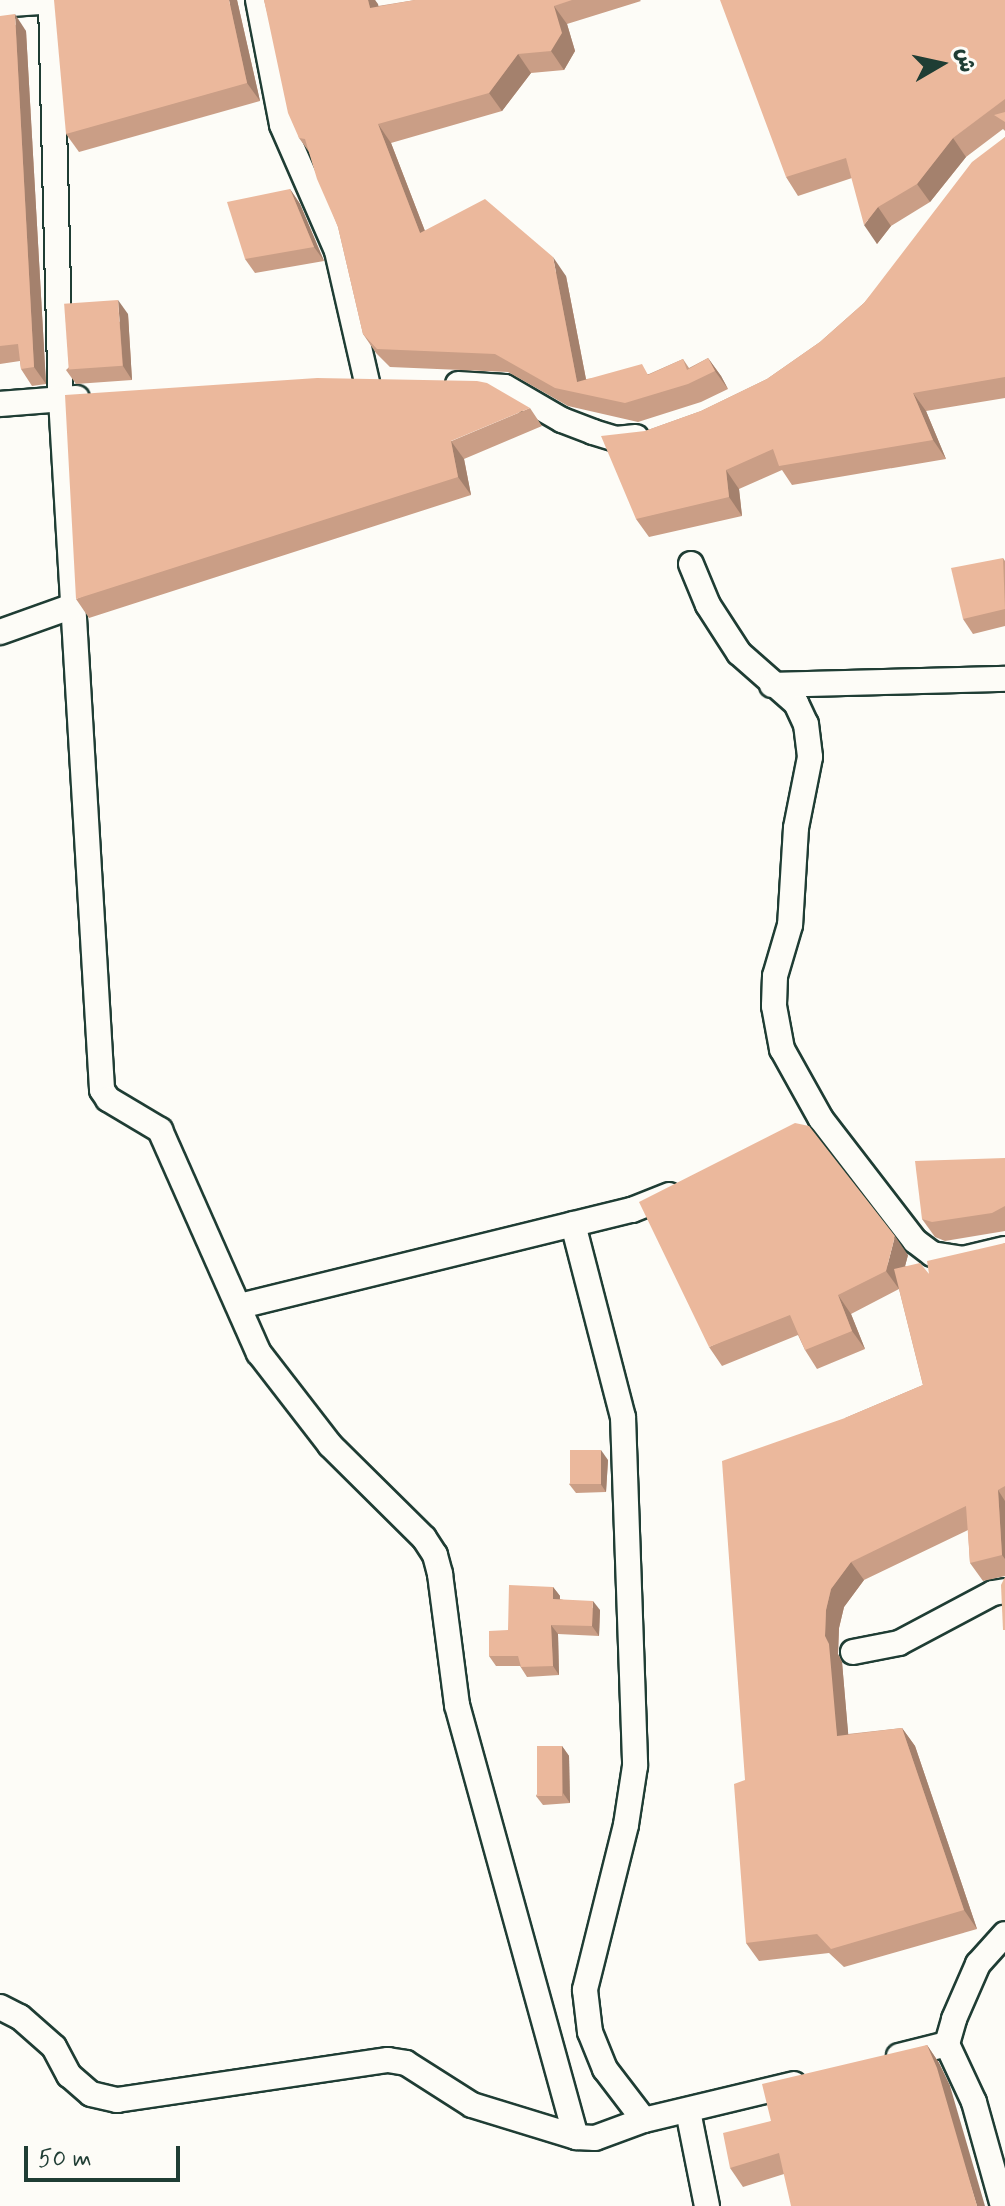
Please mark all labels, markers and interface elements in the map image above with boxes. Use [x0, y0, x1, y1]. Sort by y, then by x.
north arrow [901, 24, 981, 104]
text: ش [949, 46, 980, 74]
scale bar [28, 2130, 184, 2180]
text: 50 m [38, 2144, 92, 2175]

